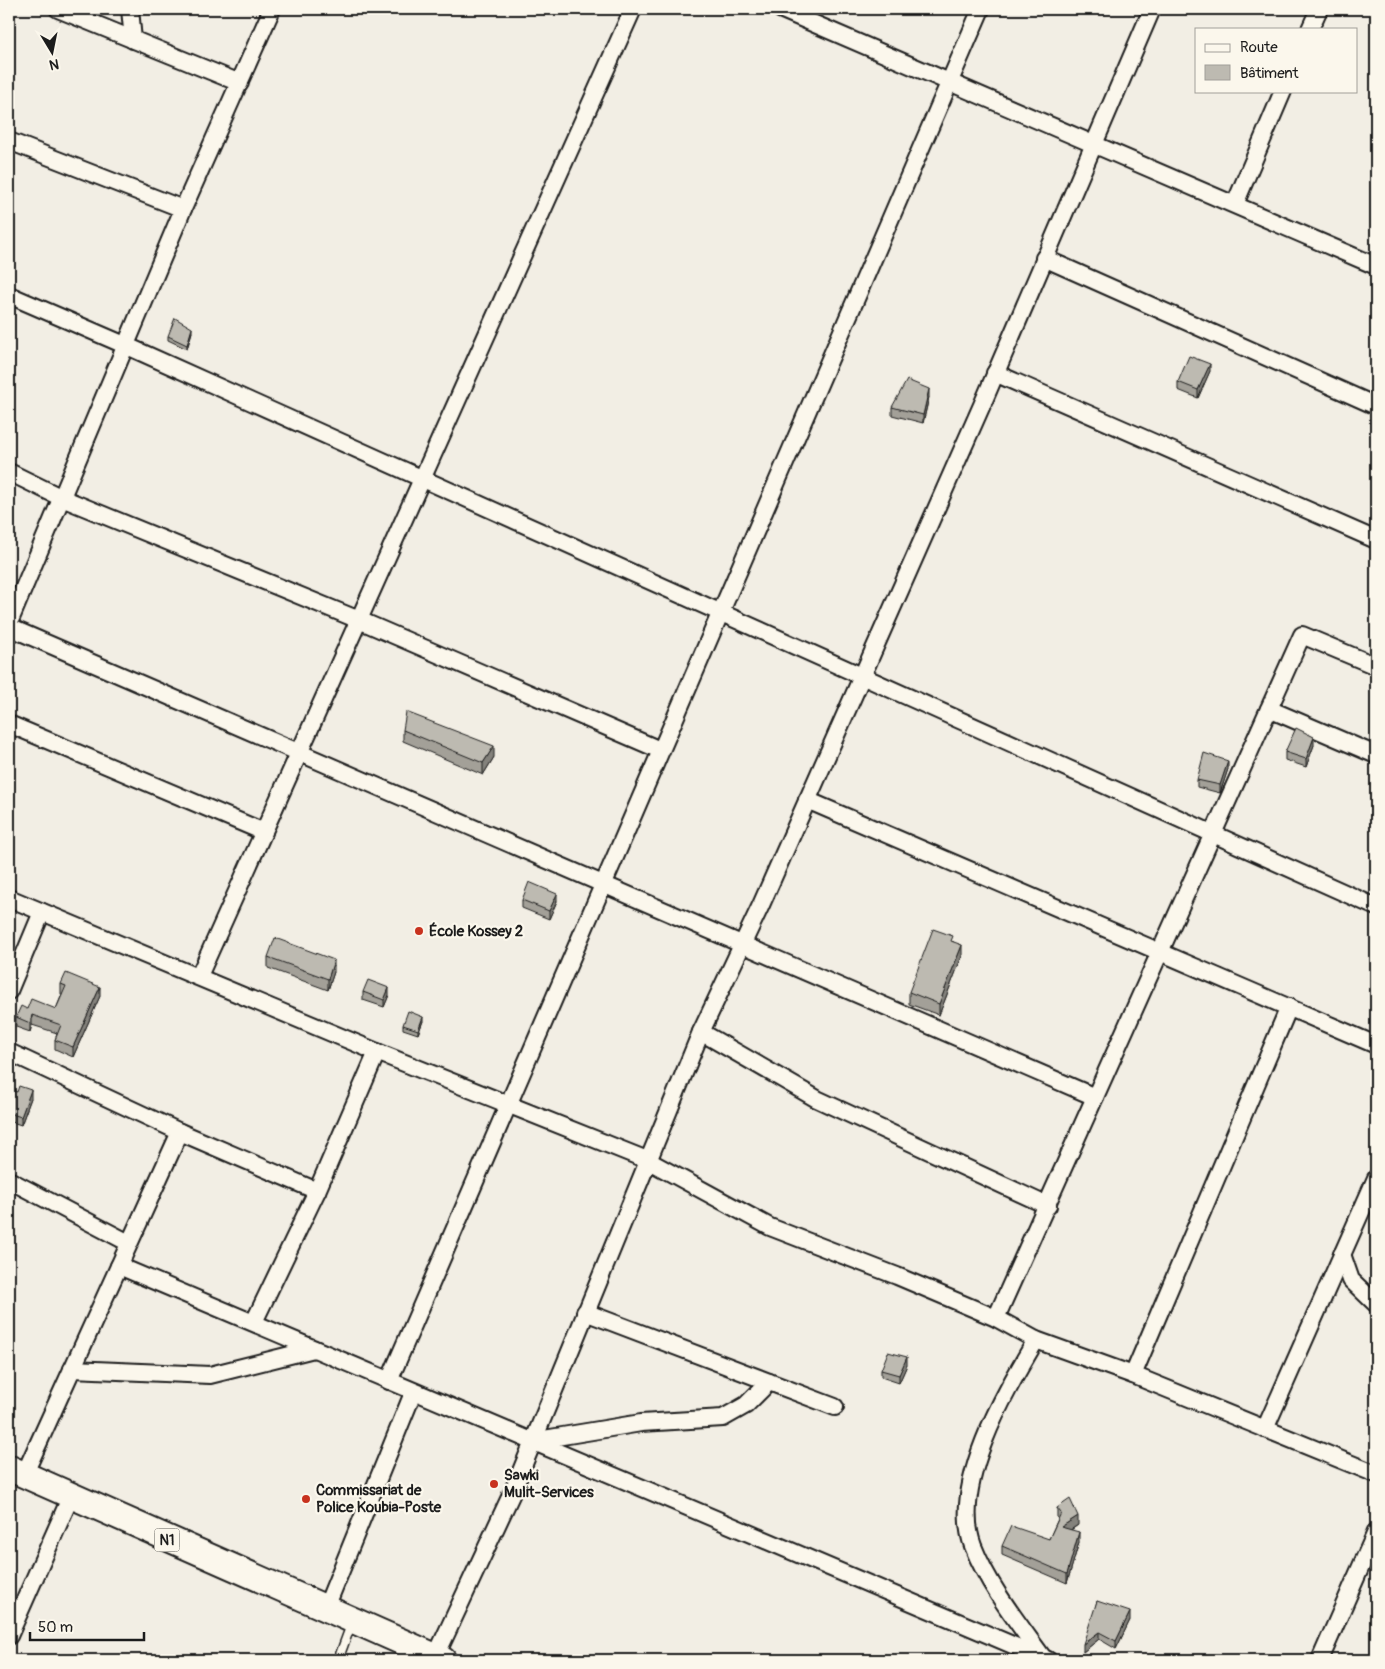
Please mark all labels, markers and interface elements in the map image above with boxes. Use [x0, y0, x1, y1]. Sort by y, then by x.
north arrow [28, 28, 78, 78]
legend [1195, 28, 1358, 92]
text: Route [1240, 38, 1278, 57]
text: N [48, 55, 60, 74]
text: Bâtiment [1240, 64, 1300, 83]
place label: École Kossey 2 [429, 922, 523, 941]
marker: École Kossey 2 [413, 925, 425, 937]
place label: Sawki Mulit-Services [504, 1466, 594, 1502]
marker: Sawki Mulit-Services [488, 1478, 500, 1490]
place label: Commissariat de Police Koubia-Poste [316, 1481, 442, 1517]
marker: Commissariat de Police Koubia-Poste [300, 1493, 312, 1505]
road number: N1 [154, 1528, 180, 1552]
scale bar [30, 1609, 144, 1641]
text: 50 m [38, 1618, 73, 1637]

